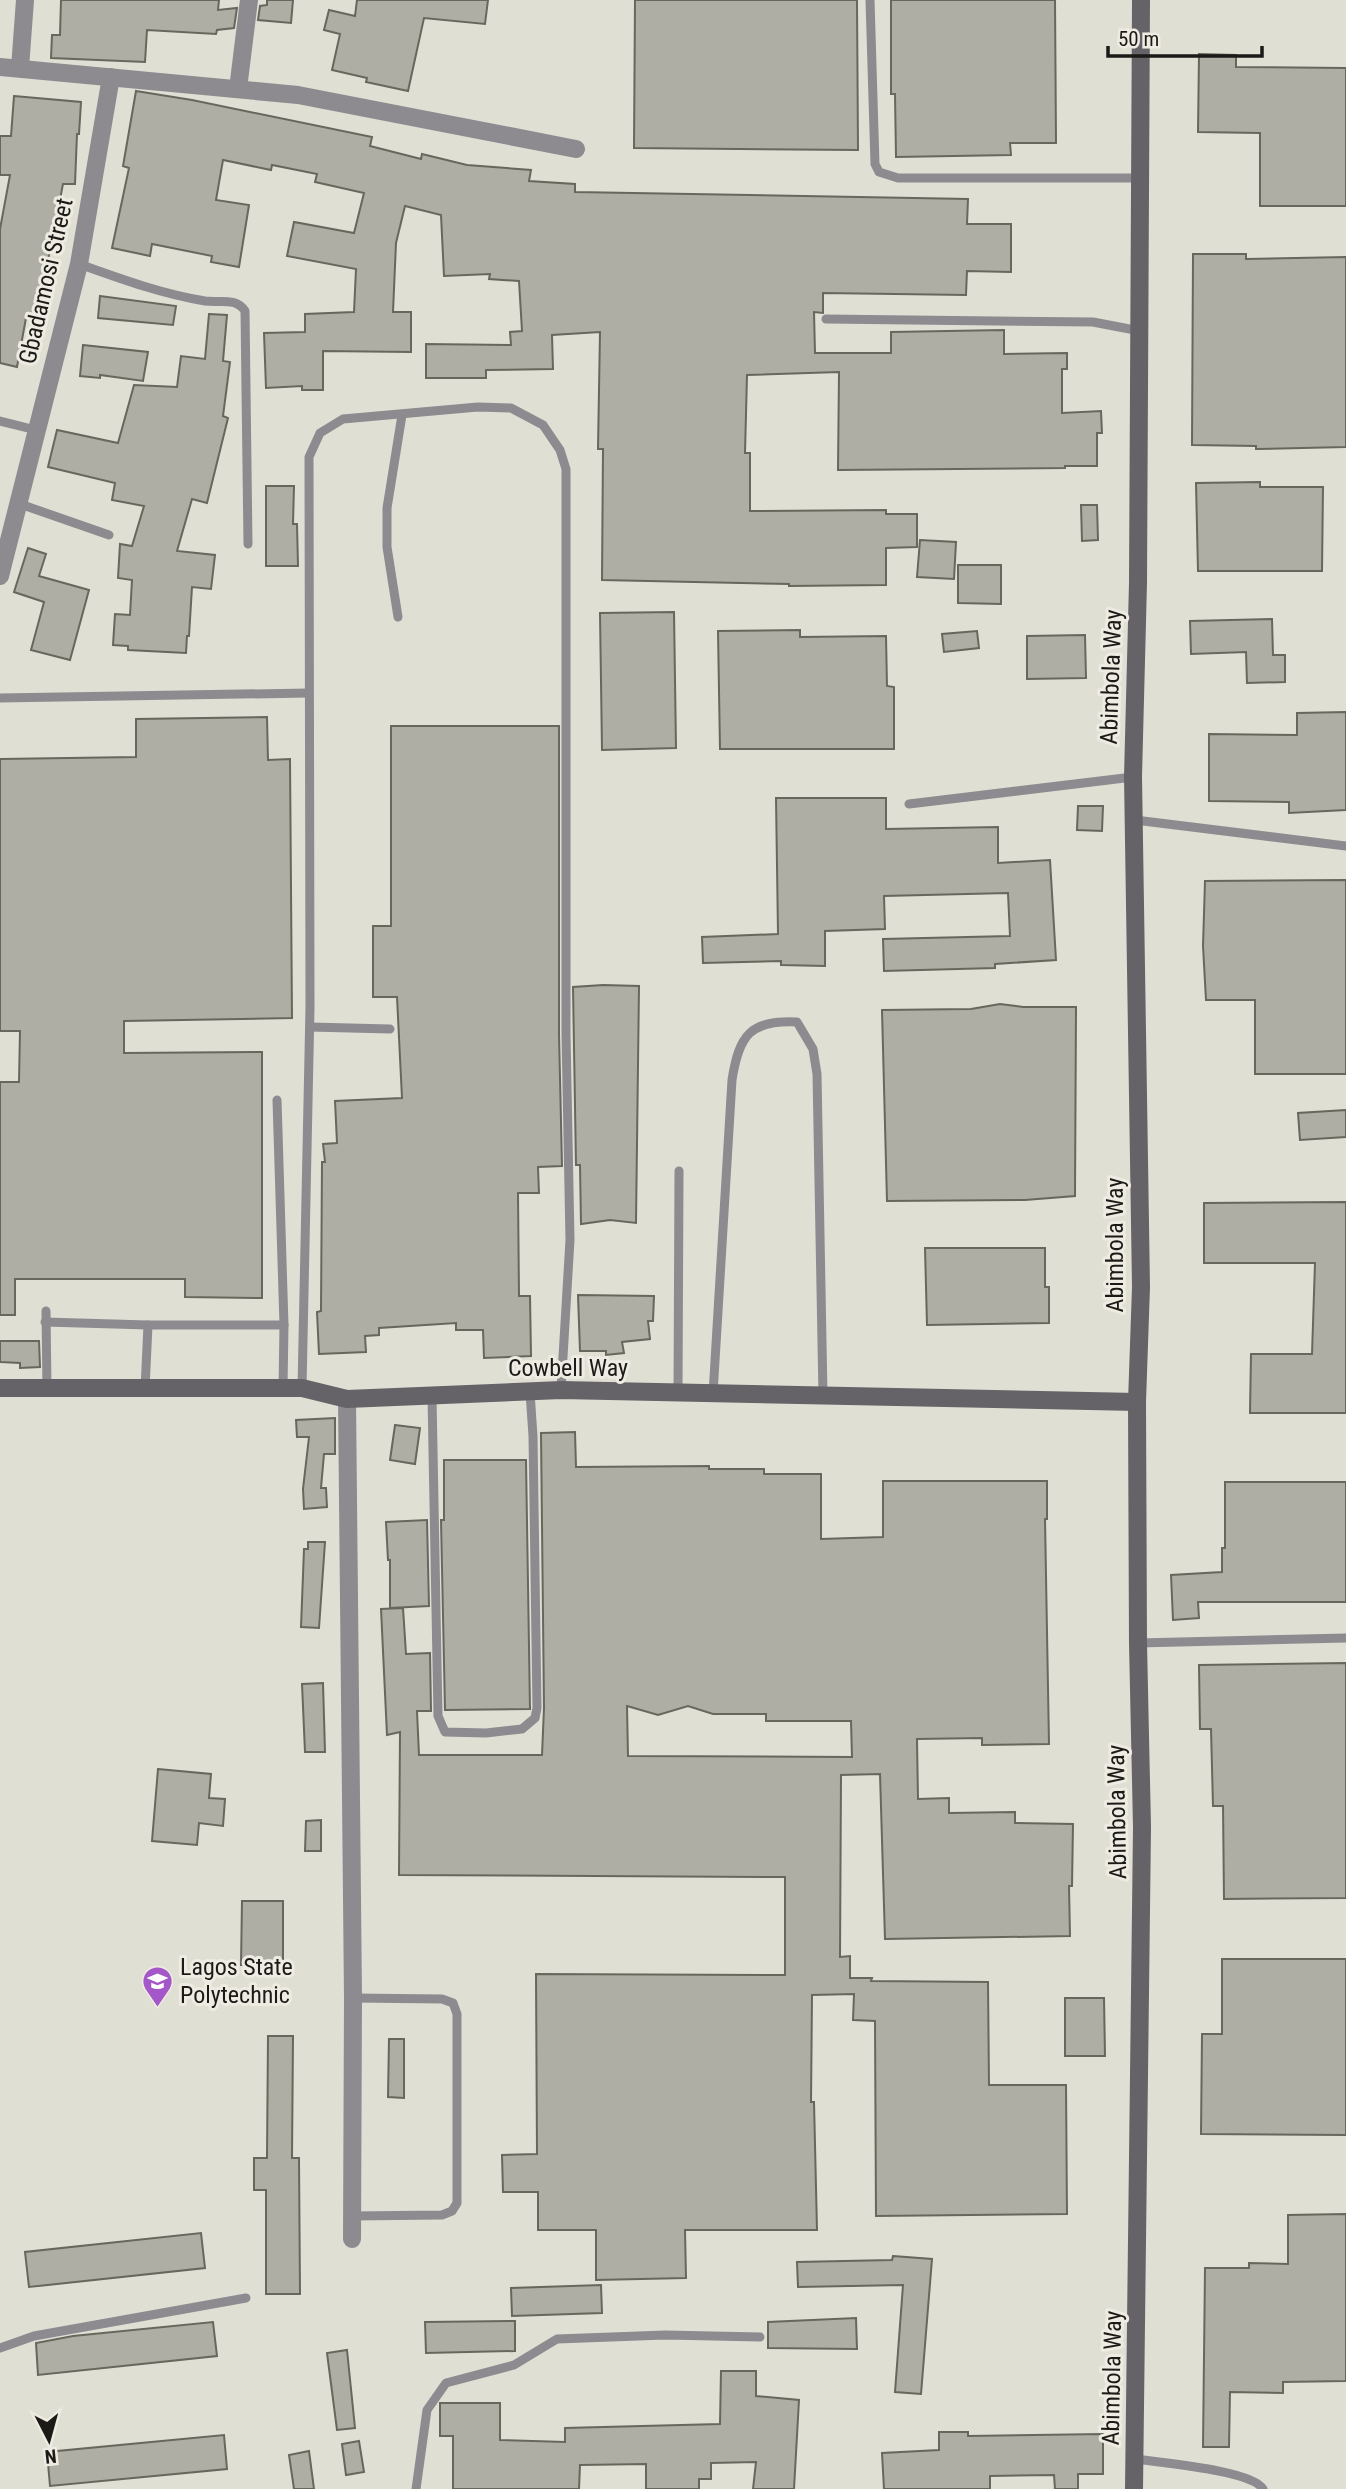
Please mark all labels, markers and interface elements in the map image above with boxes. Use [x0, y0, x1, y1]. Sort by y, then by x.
scale bar [1108, 14, 1262, 58]
text: 50 m [1118, 27, 1159, 51]
street label: Gbadamosi Street [13, 195, 79, 367]
street label: Abimbola Way [1095, 609, 1127, 745]
street label: Abimbola Way [1101, 1178, 1129, 1312]
street label: Cowbell Way [508, 1354, 628, 1382]
street label: Abimbola Way [1102, 1744, 1132, 1880]
place label: Lagos State Polytechnic [180, 1953, 293, 2009]
school or university icon: Lagos State Polytechnic [140, 1964, 174, 2008]
street label: Abimbola Way [1097, 2310, 1127, 2446]
north arrow [14, 2405, 84, 2475]
text: N [44, 2444, 58, 2468]

